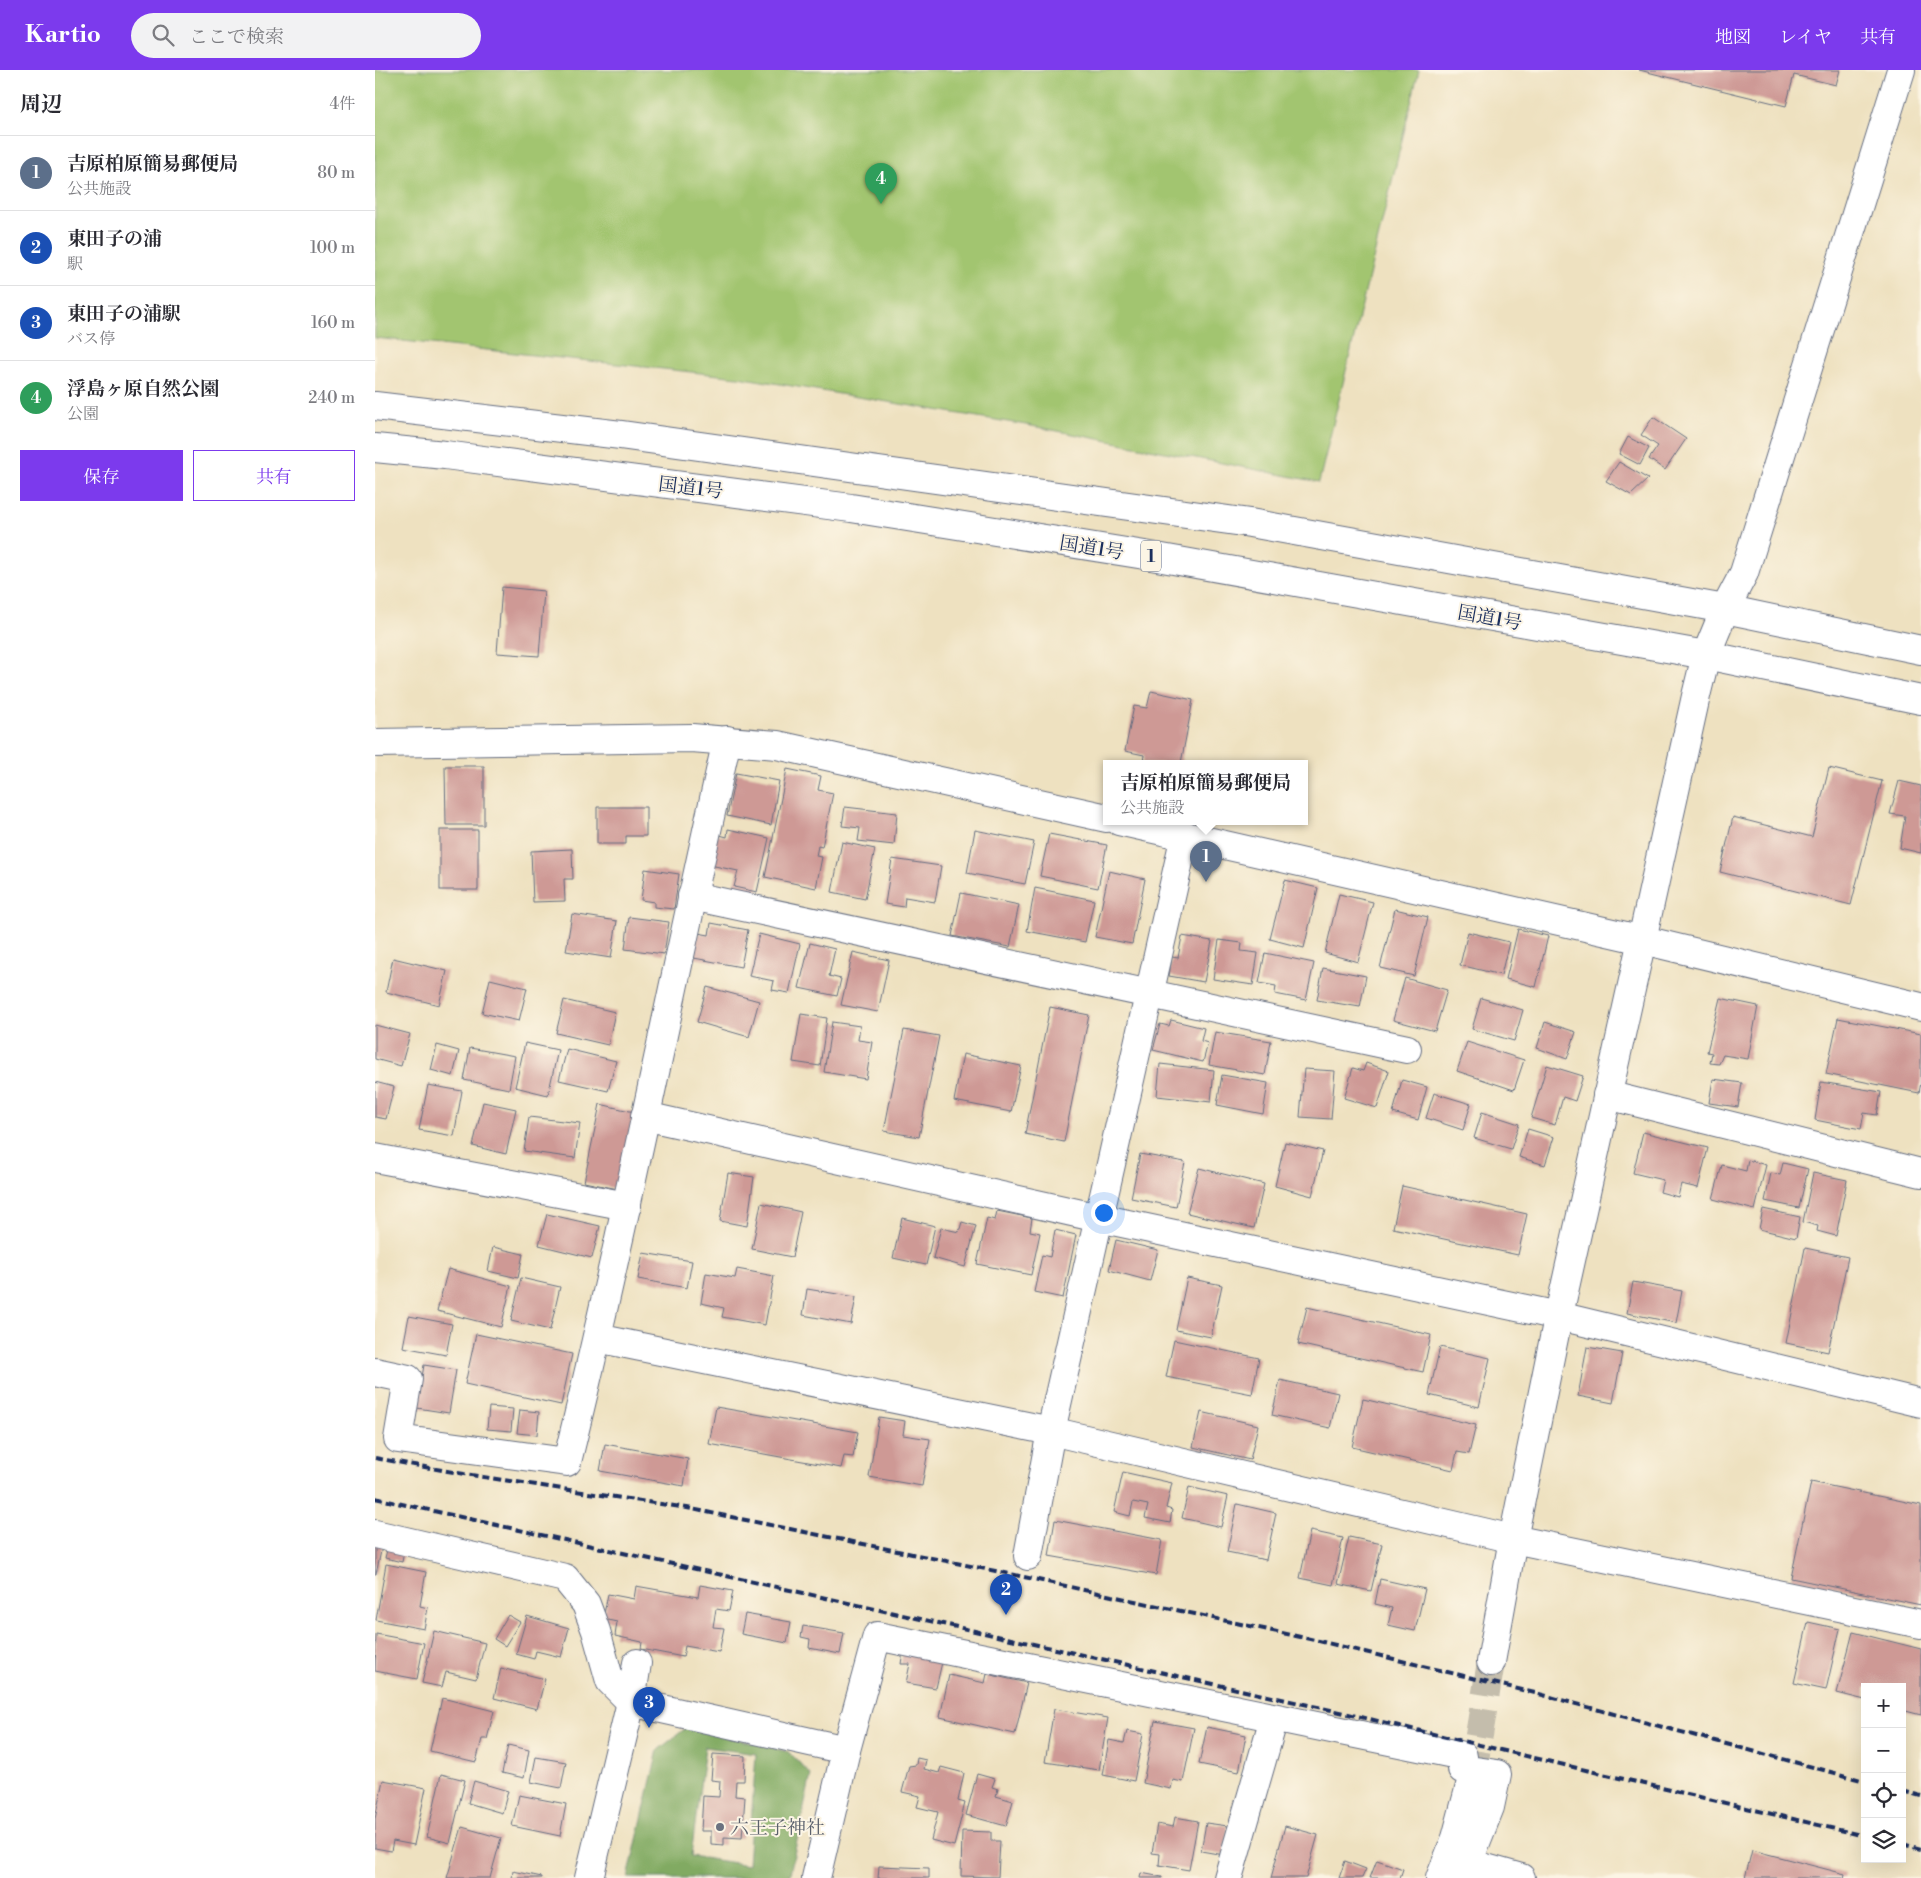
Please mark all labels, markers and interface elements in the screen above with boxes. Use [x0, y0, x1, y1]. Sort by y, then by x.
search box [131, 13, 481, 58]
text: Kartio [25, 20, 101, 50]
icon: search [149, 21, 177, 49]
text: ここで検索 [189, 25, 284, 49]
text: 地図 [1715, 26, 1751, 49]
text: レイヤ [1779, 26, 1832, 49]
text: 共有 [1860, 26, 1896, 49]
text: 周辺 [20, 92, 62, 118]
text: 4件 [329, 94, 355, 114]
text: 吉原柏原簡易郵便局 [67, 152, 238, 176]
text: 1 [32, 163, 40, 183]
text: 80 m [317, 163, 355, 183]
pin: 4 [865, 163, 897, 204]
text: 公共施設 [67, 179, 131, 199]
text: 東田子の浦 [67, 227, 162, 251]
text: 2 [31, 238, 41, 258]
text: 100 m [310, 238, 355, 258]
text: 駅 [67, 254, 83, 274]
text: 東田子の浦駅 [67, 302, 181, 326]
text: 3 [31, 313, 41, 333]
text: 160 m [311, 313, 355, 333]
text: バス停 [67, 329, 115, 349]
text: 浮島ヶ原自然公園 [67, 377, 219, 401]
text: 4 [31, 388, 41, 408]
text: 240 m [308, 388, 355, 408]
text: 公園 [67, 404, 99, 424]
button: 保存 [20, 450, 183, 501]
button: 共有 [193, 450, 355, 501]
street label: 国道1号 [657, 472, 725, 504]
street label: 国道1号 [1058, 531, 1126, 565]
road number: 1 [1141, 541, 1161, 572]
street label: 国道1号 [1456, 601, 1524, 635]
popup [1103, 760, 1308, 825]
text: 吉原柏原簡易郵便局 [1120, 771, 1291, 795]
text: 公共施設 [1120, 798, 1184, 818]
pin: 1 [1190, 841, 1222, 882]
your location [1091, 1200, 1117, 1226]
pin: 2 [990, 1574, 1022, 1615]
map controls [1861, 1683, 1906, 1863]
button: + [1861, 1683, 1906, 1728]
pin: 3 [633, 1687, 665, 1728]
button: − [1861, 1728, 1906, 1773]
button: locate [1861, 1773, 1906, 1818]
place label: 六王子神社 [730, 1816, 825, 1840]
button: layers [1861, 1818, 1906, 1863]
marker: 六王子神社 [714, 1821, 726, 1833]

